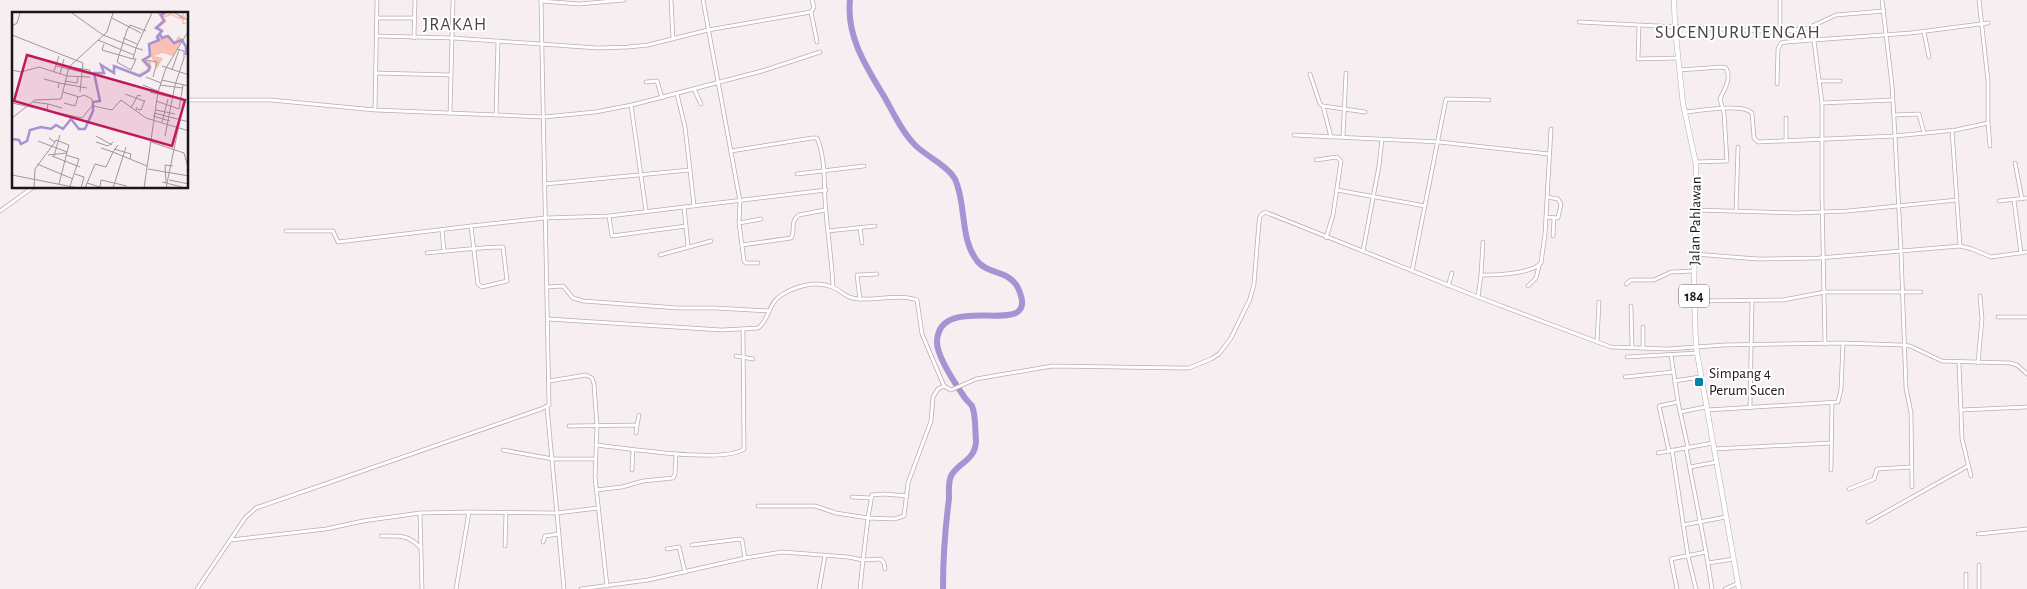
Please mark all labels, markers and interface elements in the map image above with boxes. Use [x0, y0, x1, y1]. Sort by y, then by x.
inset map [12, 12, 189, 189]
district label: JRAKAH [423, 16, 487, 34]
district label: SUCENJURUTENGAH [1655, 24, 1821, 42]
street label: Jalan Pahlawan [1687, 176, 1704, 266]
road number: 184 [1679, 284, 1709, 308]
place label: Simpang 4 Perum Sucen [1709, 366, 1785, 398]
marker: Simpang 4 Perum Sucen [1693, 376, 1705, 388]

